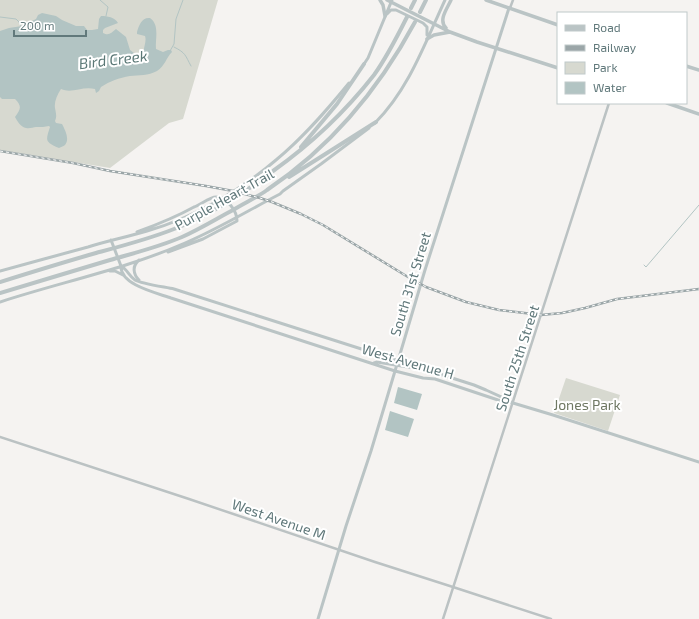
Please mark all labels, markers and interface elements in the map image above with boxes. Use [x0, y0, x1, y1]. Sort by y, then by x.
scale bar [14, 12, 86, 38]
legend [557, 12, 687, 104]
text: 200 m [20, 18, 54, 32]
text: Road [593, 20, 621, 34]
text: Railway [593, 40, 637, 54]
water label: Bird Creek [78, 46, 149, 72]
text: Park [593, 60, 618, 74]
text: Water [593, 80, 627, 94]
street label: Purple Heart Trail [171, 164, 277, 233]
street label: South 31st Street [386, 230, 434, 338]
street label: South 25th Street [492, 302, 542, 414]
street label: West Avenue H [360, 340, 456, 382]
park label: Jones Park [553, 396, 621, 413]
street label: West Avenue M [230, 495, 328, 543]

